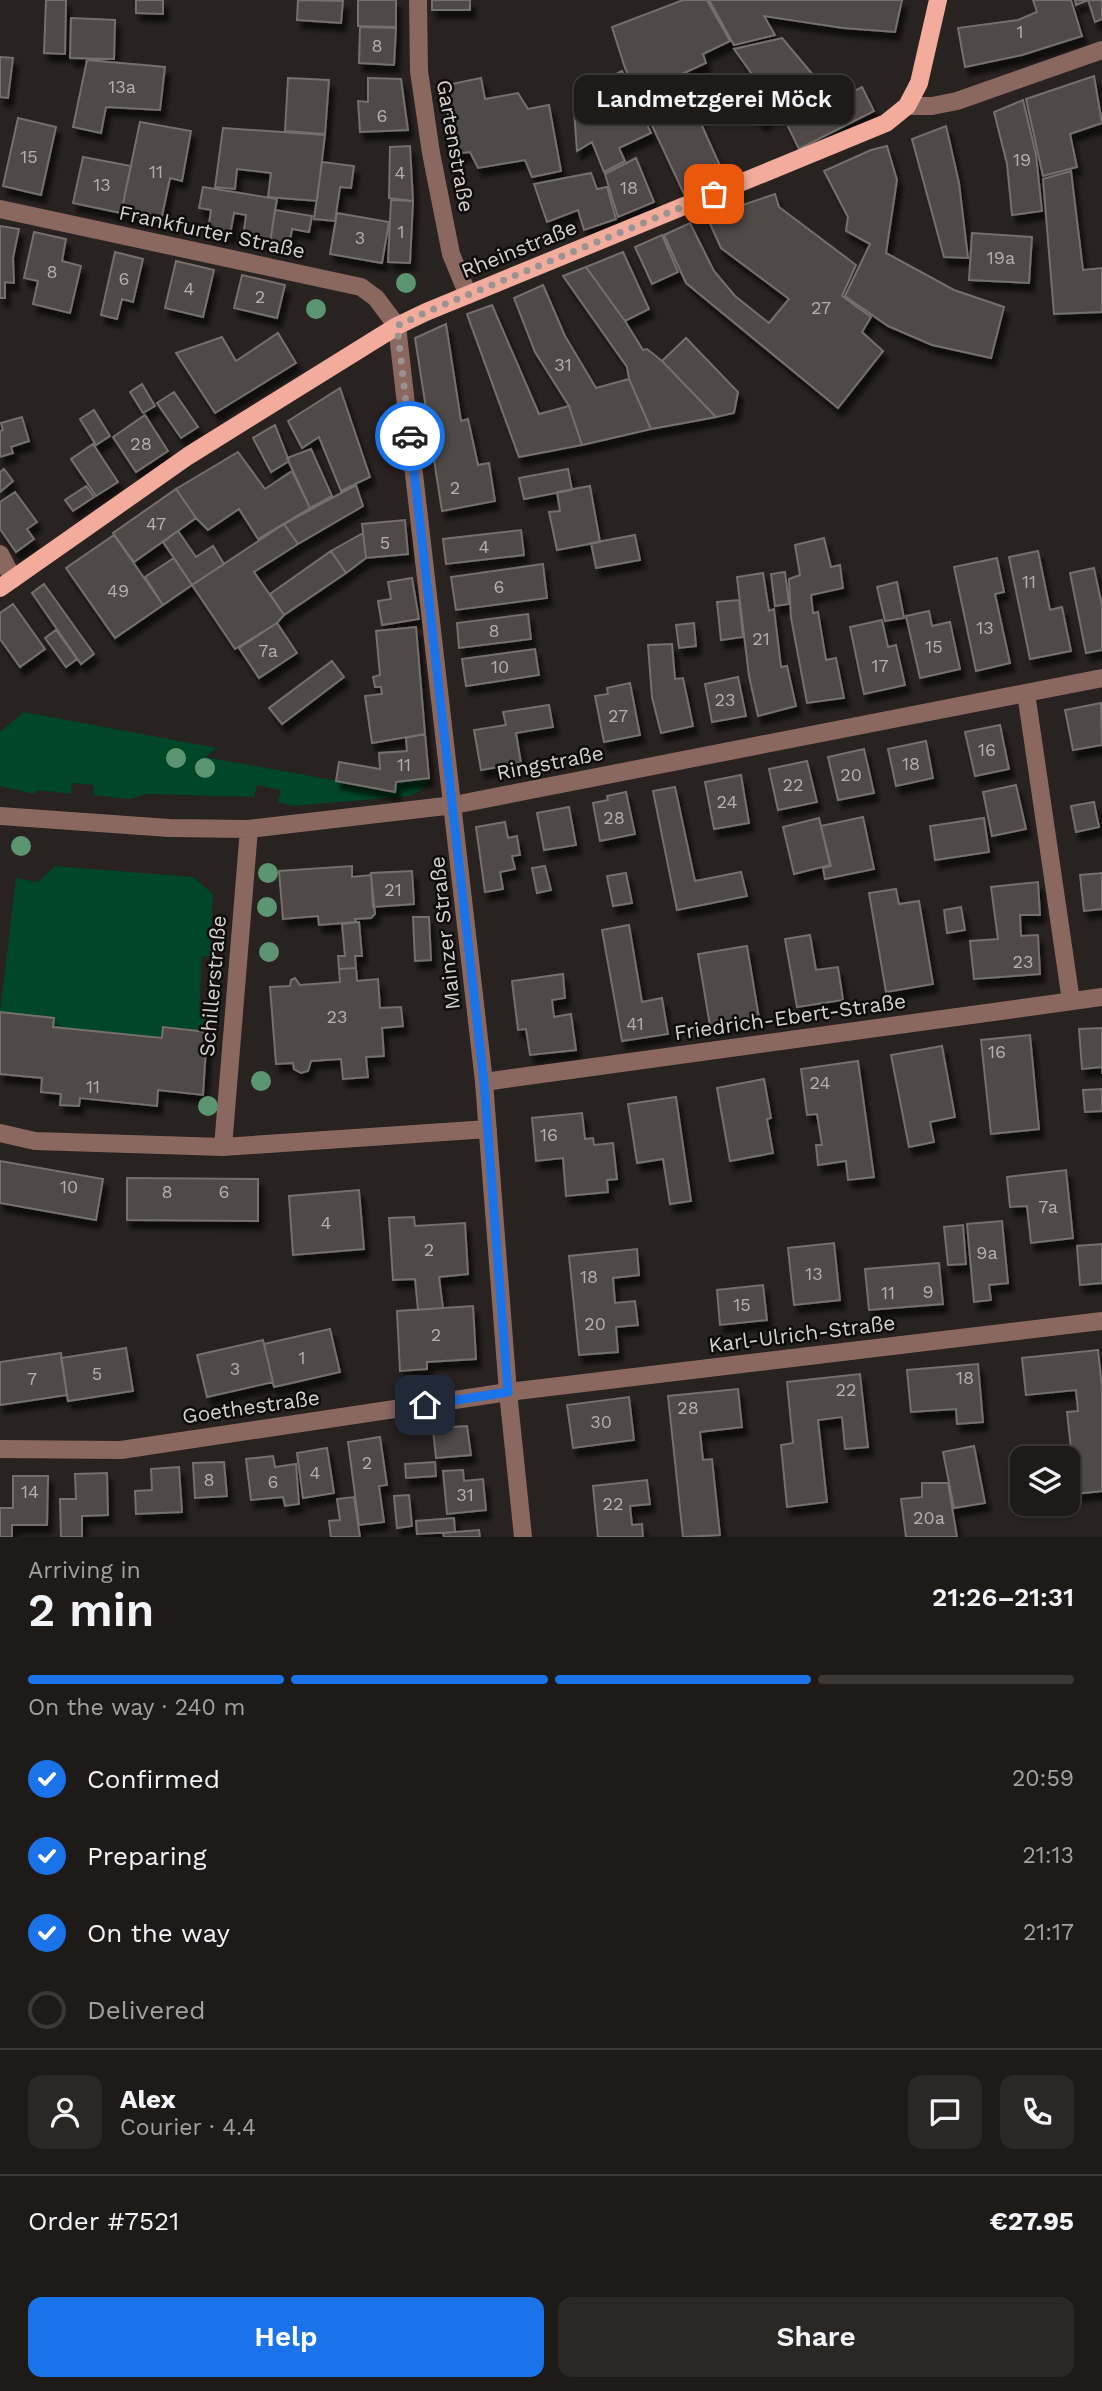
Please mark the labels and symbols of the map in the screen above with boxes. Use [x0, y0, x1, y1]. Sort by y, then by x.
house number: 1 [1016, 21, 1024, 42]
house number: 8 [371, 35, 383, 56]
callout: Landmetzgerei Möck [574, 75, 854, 124]
house number: 13a [108, 76, 136, 97]
street label: Gartenstraße [432, 78, 479, 214]
house number: 6 [377, 105, 387, 126]
house number: 15 [20, 146, 38, 167]
house number: 19 [1013, 149, 1031, 170]
house number: 11 [149, 161, 163, 182]
house number: 4 [395, 162, 406, 183]
pin [684, 164, 744, 224]
house number: 13 [93, 174, 111, 195]
house number: 18 [620, 177, 638, 198]
street label: Frankfurter Straße [117, 200, 308, 263]
street label: Rheinstraße [457, 214, 580, 283]
house number: 1 [397, 221, 405, 242]
house number: 3 [355, 227, 365, 248]
house number: 19a [987, 247, 1015, 268]
house number: 8 [46, 261, 58, 282]
house number: 6 [119, 268, 129, 289]
house number: 4 [184, 278, 195, 299]
house number: 2 [255, 286, 265, 307]
house number: 27 [811, 297, 831, 318]
house number: 31 [554, 354, 572, 375]
courier [375, 401, 445, 471]
house number: 28 [130, 433, 152, 454]
house number: 2 [450, 477, 460, 498]
house number: 47 [146, 513, 166, 534]
house number: 5 [380, 532, 390, 553]
house number: 4 [479, 536, 490, 557]
house number: 11 [1022, 571, 1036, 592]
house number: 6 [494, 576, 504, 597]
house number: 49 [107, 580, 129, 601]
house number: 13 [976, 617, 994, 638]
house number: 8 [488, 620, 500, 641]
house number: 21 [752, 628, 770, 649]
house number: 15 [925, 636, 943, 657]
house number: 7a [258, 640, 278, 661]
house number: 17 [871, 655, 889, 676]
house number: 10 [491, 656, 509, 677]
house number: 23 [715, 689, 736, 710]
house number: 27 [608, 705, 628, 726]
house number: 16 [978, 739, 996, 760]
street label: Ringstraße [494, 740, 606, 785]
house number: 18 [902, 753, 920, 774]
house number: 11 [397, 754, 411, 775]
house number: 20 [840, 764, 862, 785]
house number: 22 [783, 774, 804, 795]
house number: 24 [717, 791, 737, 812]
house number: 28 [603, 807, 625, 828]
street label: Mainzer Straße [424, 855, 465, 1011]
house number: 21 [384, 879, 402, 900]
street label: Schillerstraße [194, 914, 231, 1058]
house number: 23 [1013, 951, 1034, 972]
street label: Friedrich-Ebert-Straße [672, 988, 907, 1045]
house number: 23 [327, 1006, 348, 1027]
house number: 41 [626, 1013, 644, 1034]
house number: 16 [988, 1041, 1006, 1062]
house number: 24 [810, 1072, 830, 1093]
house number: 11 [86, 1076, 100, 1097]
house number: 16 [540, 1124, 558, 1145]
house number: 10 [60, 1176, 78, 1197]
house number: 8 [161, 1181, 173, 1202]
house number: 6 [219, 1181, 229, 1202]
house number: 7a [1038, 1196, 1058, 1217]
house number: 4 [321, 1212, 332, 1233]
house number: 2 [424, 1239, 434, 1260]
house number: 9a [976, 1242, 998, 1263]
house number: 13 [805, 1263, 823, 1284]
house number: 18 [580, 1266, 598, 1287]
house number: 9 [922, 1281, 934, 1302]
house number: 11 [881, 1282, 895, 1303]
house number: 15 [733, 1294, 751, 1315]
street label: Karl-Ulrich-Straße [707, 1310, 897, 1357]
house number: 20 [584, 1313, 606, 1334]
house number: 2 [431, 1324, 441, 1345]
house number: 1 [298, 1347, 306, 1368]
house number: 3 [230, 1358, 240, 1379]
house number: 5 [92, 1363, 102, 1384]
house number: 18 [956, 1367, 974, 1388]
house number: 7 [27, 1368, 37, 1389]
pin [395, 1375, 455, 1435]
house number: 22 [836, 1379, 857, 1400]
street label: Goethestraße [181, 1384, 321, 1429]
house number: 28 [677, 1397, 699, 1418]
house number: 30 [590, 1411, 612, 1432]
house number: 2 [362, 1452, 372, 1473]
house number: 4 [310, 1462, 321, 1483]
house number: 8 [203, 1469, 215, 1490]
house number: 6 [268, 1471, 278, 1492]
house number: 14 [21, 1481, 39, 1502]
house number: 31 [456, 1484, 474, 1505]
house number: 22 [603, 1493, 624, 1514]
house number: 20a [913, 1507, 945, 1528]

